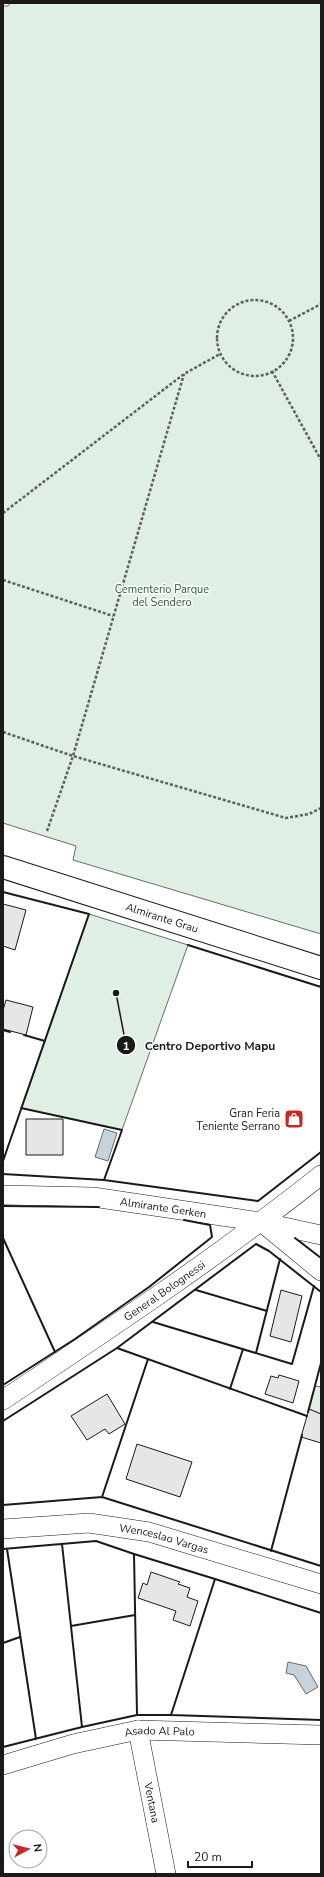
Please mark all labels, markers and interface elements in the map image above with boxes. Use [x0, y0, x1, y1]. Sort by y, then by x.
park label: Cementerio Parque del Sendero [115, 582, 209, 610]
street label: Almirante Grau [124, 899, 200, 936]
callout: Centro Deportivo Mapu [116, 1033, 283, 1057]
text: 1 [122, 1038, 130, 1054]
text: Centro Deportivo Mapu [145, 1038, 275, 1054]
place label: Gran Feria Teniente Serrano [196, 1106, 280, 1134]
shop icon: Gran Feria Teniente Serrano [283, 1108, 305, 1130]
street label: Almirante Gerken [119, 1194, 207, 1221]
street label: General Bolognessi [121, 1257, 208, 1324]
street label: Wenceslao Vargas [118, 1520, 211, 1557]
street label: Asado Al Palo [123, 1722, 195, 1740]
street label: Ventana [141, 1780, 163, 1824]
north arrow [8, 1829, 48, 1869]
text: N [29, 1843, 45, 1853]
scale bar [188, 1843, 252, 1869]
text: 20 m [194, 1849, 222, 1865]

